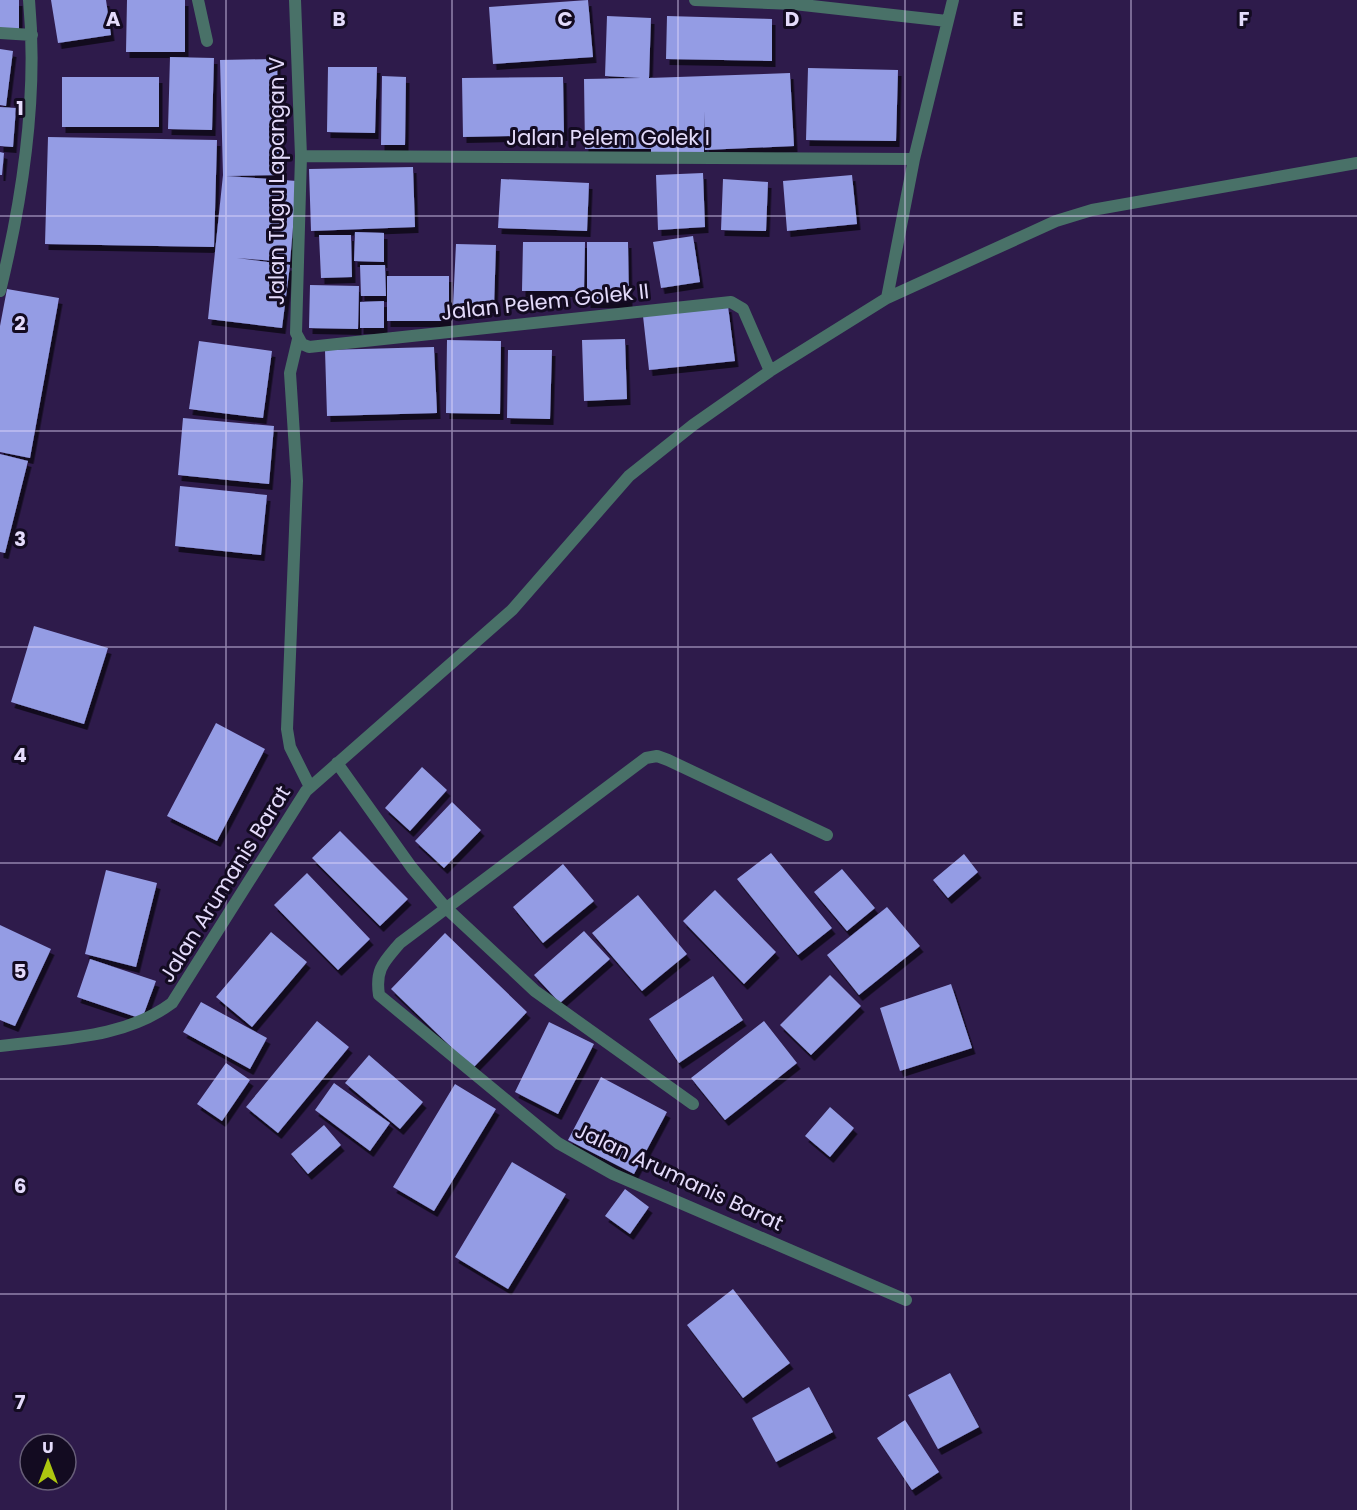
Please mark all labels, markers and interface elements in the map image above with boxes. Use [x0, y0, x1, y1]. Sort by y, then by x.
text: A [106, 5, 121, 33]
text: B [332, 5, 346, 33]
text: C [557, 5, 573, 33]
text: D [785, 5, 799, 33]
text: E [1013, 5, 1023, 33]
text: F [1239, 5, 1250, 33]
street label: Jalan Tugu Lapangan V [262, 57, 291, 305]
text: 1 [16, 94, 24, 122]
street label: Jalan Pelem Golek I [506, 123, 710, 152]
street label: Jalan Pelem Golek II [439, 276, 650, 327]
text: 2 [14, 309, 26, 337]
text: 3 [14, 525, 26, 553]
text: 4 [13, 741, 27, 769]
street label: Jalan Arumanis Barat [152, 780, 297, 988]
text: 5 [14, 957, 27, 985]
street label: Jalan Arumanis Barat [570, 1115, 788, 1238]
text: 6 [14, 1172, 26, 1200]
text: 7 [15, 1388, 26, 1416]
north arrow [18, 1432, 78, 1492]
text: U [42, 1436, 54, 1459]

